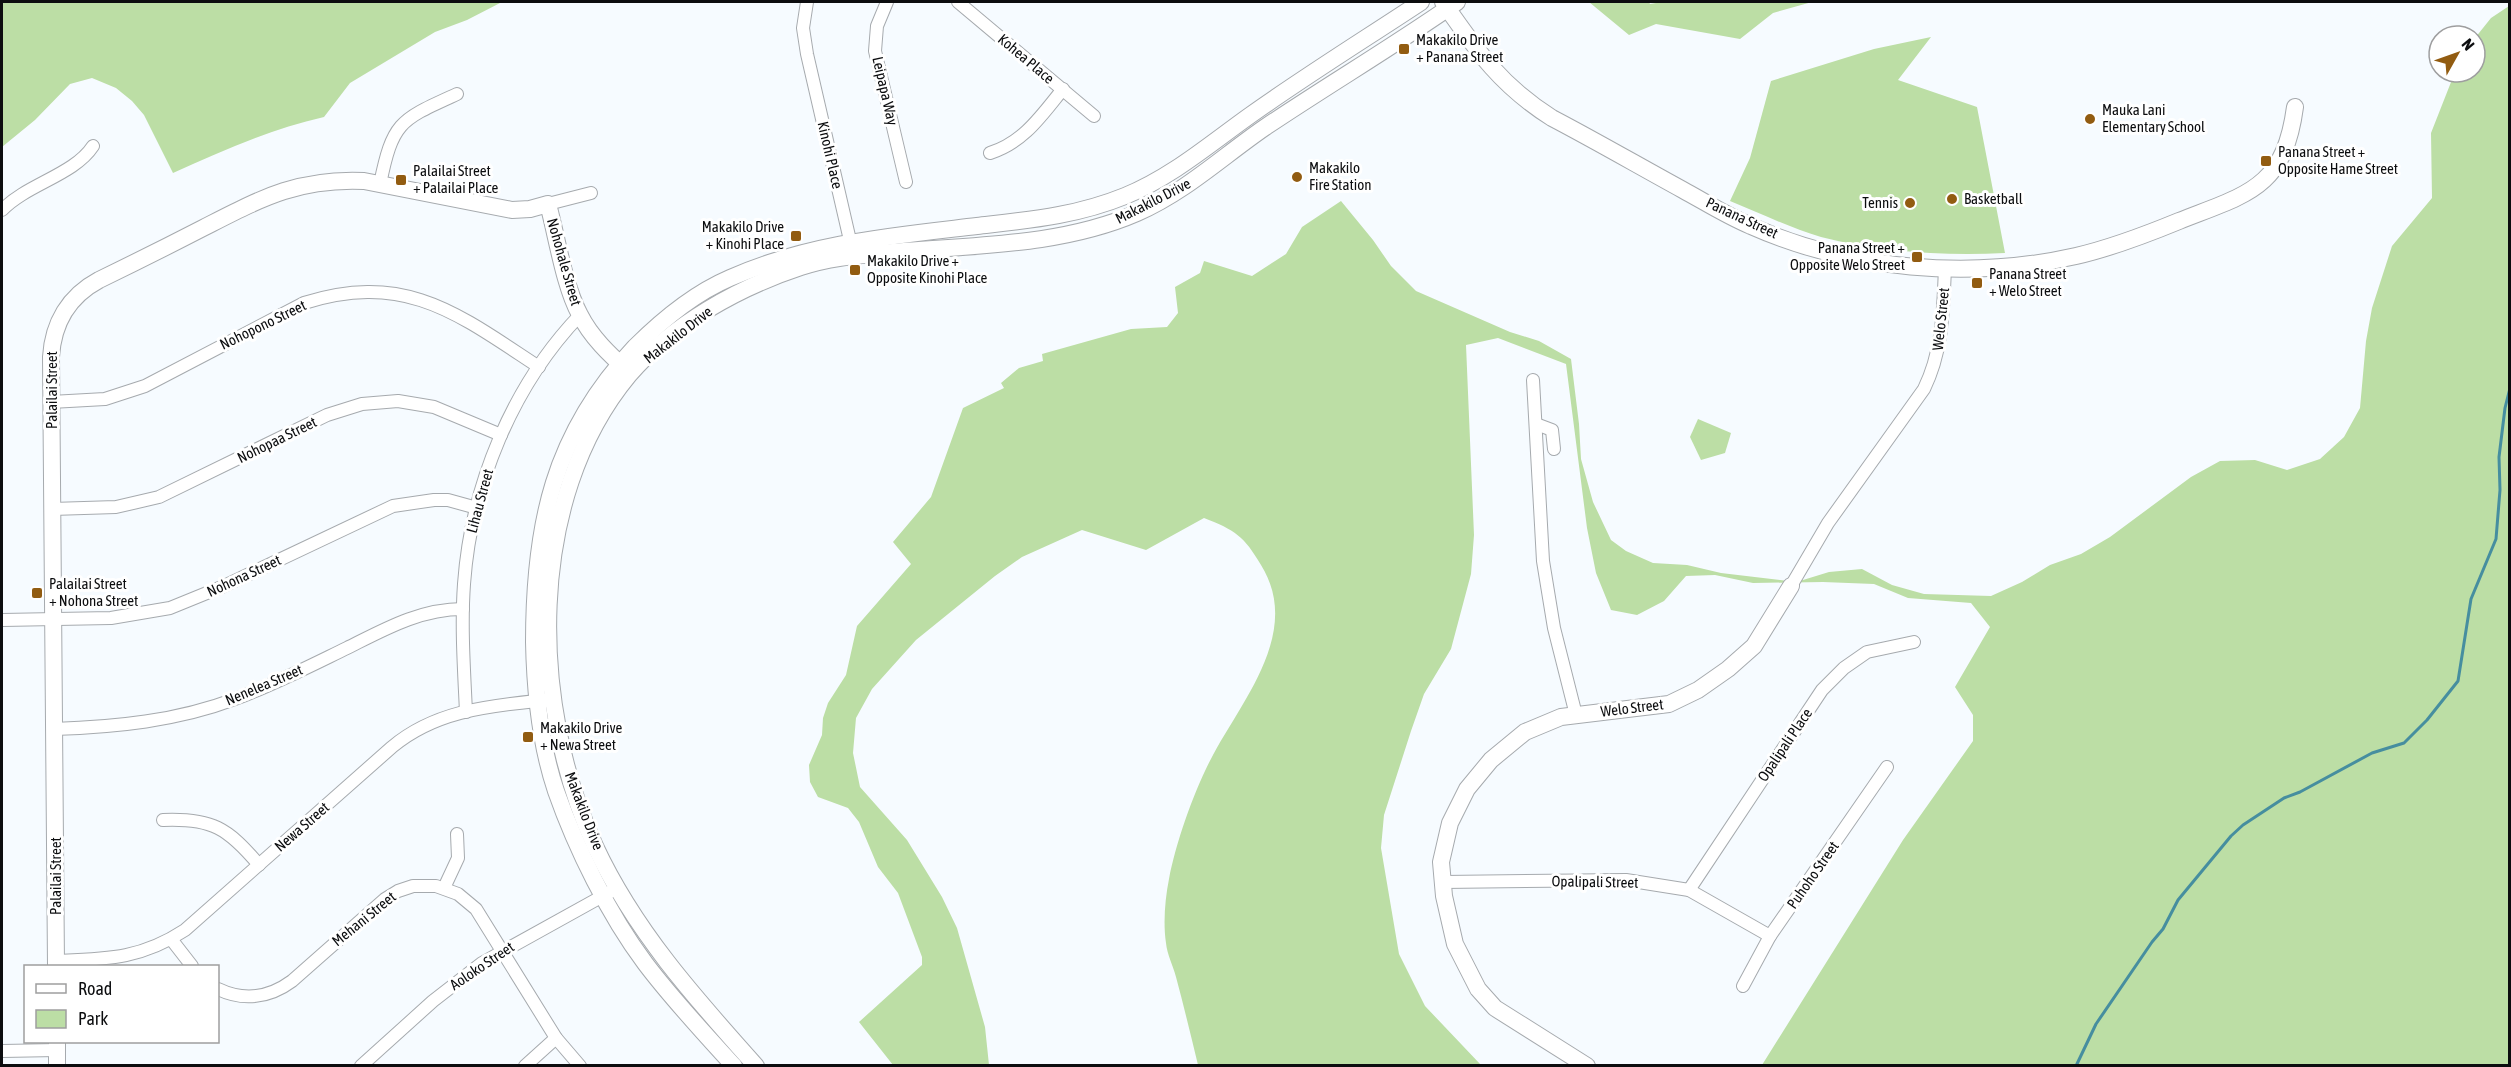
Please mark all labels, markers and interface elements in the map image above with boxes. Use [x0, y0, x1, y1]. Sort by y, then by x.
north arrow [2427, 24, 2487, 84]
street label: Kohea Place [995, 30, 1058, 87]
place label: Makakilo Drive + Panana Street [1416, 31, 1503, 65]
text: N [2459, 35, 2478, 54]
marker: Makakilo Drive + Panana Street [1397, 42, 1411, 56]
street label: Leipapa Way [869, 55, 902, 127]
place label: Mauka Lani Elementary School [2102, 101, 2205, 135]
marker: Mauka Lani Elementary School [2083, 112, 2097, 126]
street label: Kinohi Place [814, 120, 847, 190]
place label: Panana Street + Opposite Hame Street [2278, 143, 2398, 177]
marker: Panana Street + Opposite Hame Street [2259, 154, 2273, 168]
place label: Makakilo Fire Station [1309, 159, 1371, 193]
place label: Palailai Street + Palailai Place [413, 162, 499, 196]
marker: Makakilo Fire Station [1290, 170, 1304, 184]
marker: Palailai Street + Palailai Place [394, 173, 408, 187]
street label: Makakilo Drive [1112, 174, 1193, 227]
place label: Basketball [1964, 190, 2023, 207]
marker: Basketball [1945, 192, 1959, 206]
street label: Panana Street [1703, 193, 1781, 242]
place label: Tennis [1862, 194, 1898, 211]
marker: Tennis [1903, 196, 1917, 210]
street label: Nohohale Street [544, 216, 585, 307]
place label: Makakilo Drive + Kinohi Place [702, 218, 784, 252]
marker: Makakilo Drive + Kinohi Place [789, 229, 803, 243]
place label: Panana Street + Opposite Welo Street [1790, 239, 1905, 273]
marker: Panana Street + Opposite Welo Street [1910, 250, 1924, 264]
place label: Makakilo Drive + Opposite Kinohi Place [867, 252, 988, 286]
marker: Makakilo Drive + Opposite Kinohi Place [848, 263, 862, 277]
place label: Panana Street + Welo Street [1989, 265, 2067, 299]
marker: Panana Street + Welo Street [1970, 276, 1984, 290]
street label: Welo Street [1929, 287, 1952, 351]
street label: Nohopono Street [217, 296, 309, 353]
street label: Makakilo Drive [640, 302, 715, 367]
street label: Palailai Street [43, 351, 60, 429]
street label: Nohopaa Street [234, 413, 319, 466]
street label: Lihau Street [463, 467, 496, 535]
street label: Nohona Street [204, 551, 283, 600]
place label: Palailai Street + Nohona Street [49, 575, 138, 609]
marker: Palailai Street + Nohona Street [30, 586, 44, 600]
street label: Nenelea Street [223, 661, 305, 708]
street label: Welo Street [1600, 695, 1664, 720]
street label: Opalipali Place [1754, 705, 1815, 785]
place label: Makakilo Drive + Newa Street [540, 719, 622, 753]
marker: Makakilo Drive + Newa Street [521, 730, 535, 744]
street label: Makakilo Drive [562, 769, 607, 852]
street label: Newa Street [271, 798, 332, 855]
street label: Palailai Street [47, 837, 64, 915]
street label: Puhoho Street [1783, 838, 1842, 912]
street label: Opalipali Street [1551, 872, 1639, 891]
street label: Mehani Street [328, 888, 399, 949]
street label: Aoloko Street [446, 938, 517, 993]
legend [24, 965, 219, 1043]
text: Road [78, 978, 112, 999]
text: Park [78, 1008, 108, 1029]

